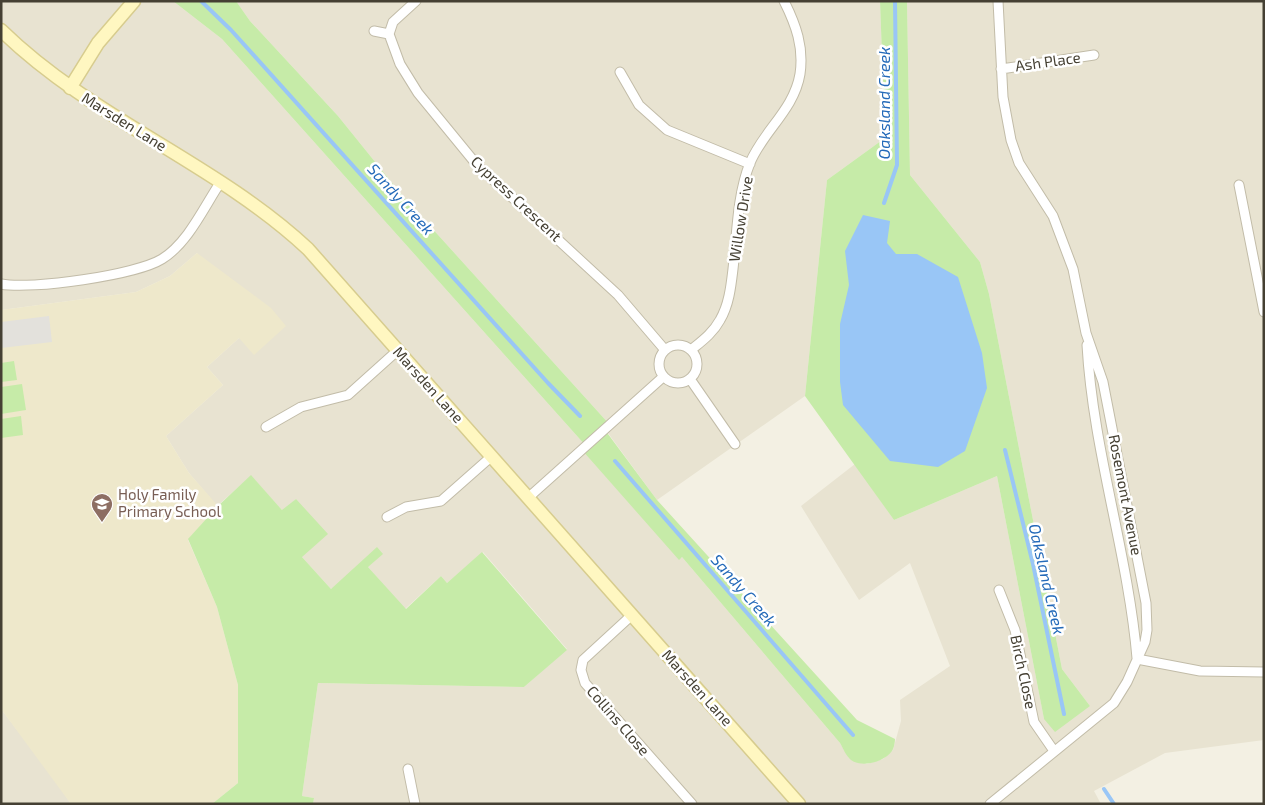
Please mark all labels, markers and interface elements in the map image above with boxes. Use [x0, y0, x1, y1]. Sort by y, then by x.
water label: Oaksland Creek [874, 47, 893, 159]
street label: Ash Place [1014, 48, 1082, 75]
street label: Marsden Lane [79, 88, 170, 154]
street label: Cypress Crescent [468, 152, 566, 245]
water label: Sandy Creek [364, 159, 438, 239]
street label: Willow Drive [724, 175, 756, 263]
street label: Marsden Lane [390, 342, 468, 426]
street label: Rosemont Avenue [1105, 433, 1147, 557]
place label: Holy Family Primary School [118, 485, 221, 520]
school or university icon: Holy Family Primary School [90, 492, 114, 523]
water label: Oaksland Creek [1026, 522, 1069, 636]
water label: Sandy Creek [707, 550, 781, 630]
street label: Birch Close [1007, 633, 1041, 711]
street label: Marsden Lane [659, 645, 737, 729]
street label: Collins Close [584, 682, 654, 759]

